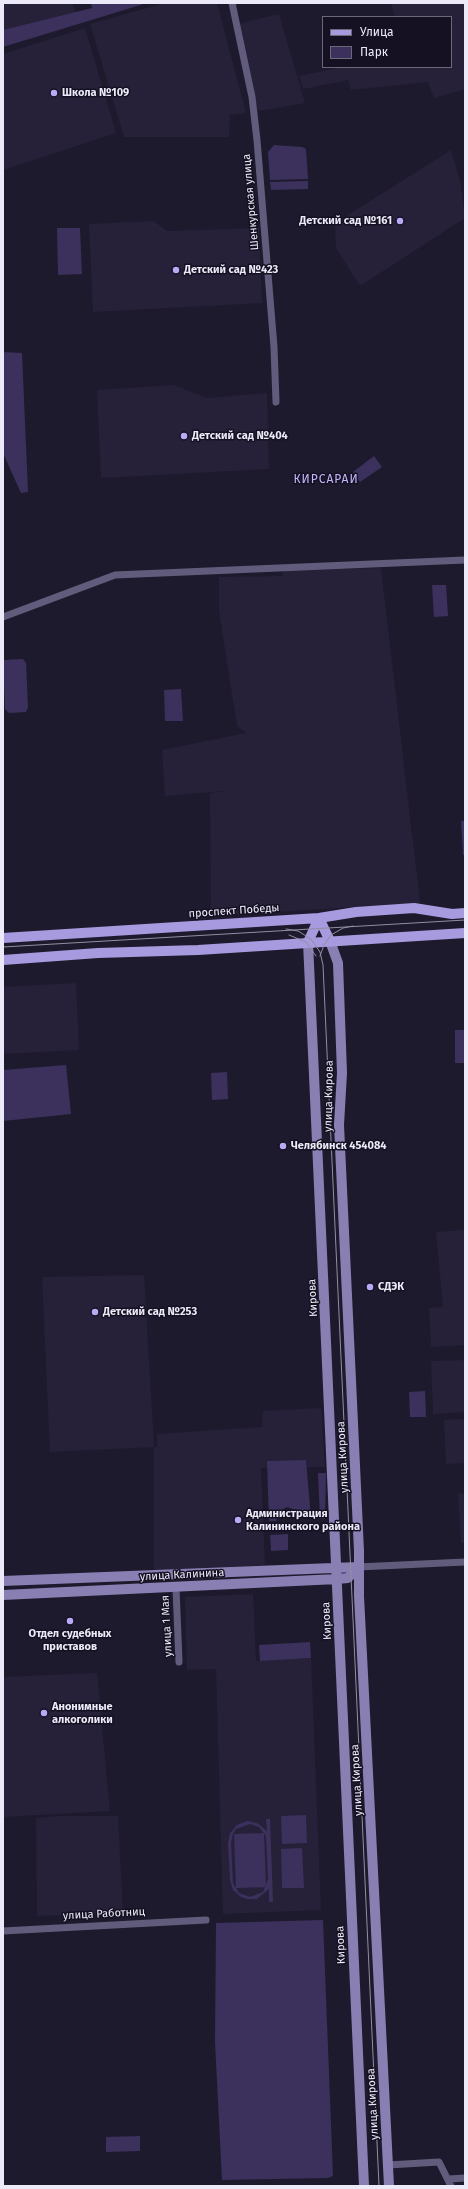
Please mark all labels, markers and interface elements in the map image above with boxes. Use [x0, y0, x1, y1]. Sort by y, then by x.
legend [322, 16, 452, 68]
text: Улица [360, 25, 394, 39]
text: Парк [360, 45, 388, 59]
place label: Школа №109 [62, 86, 129, 100]
marker: Школа №109 [49, 88, 59, 98]
street label: Шенкурская улица [240, 153, 262, 251]
place label: Детский сад №161 [299, 214, 392, 228]
marker: Детский сад №161 [395, 216, 405, 226]
place label: Детский сад №423 [184, 263, 278, 277]
marker: Детский сад №423 [171, 265, 181, 275]
place label: Детский сад №404 [192, 429, 288, 443]
marker: Детский сад №404 [179, 431, 189, 441]
district label: КИРСАРАИ [293, 473, 359, 487]
street label: проспект Победы [188, 901, 280, 921]
street label: улица Кирова [322, 1060, 336, 1132]
place label: Челябинск 454084 [291, 1139, 387, 1153]
marker: Челябинск 454084 [278, 1141, 288, 1151]
street label: Кирова [305, 1279, 321, 1317]
place label: СДЭК [378, 1280, 404, 1294]
marker: СДЭК [365, 1282, 375, 1292]
place label: Детский сад №253 [103, 1305, 197, 1319]
marker: Детский сад №253 [90, 1307, 100, 1317]
street label: улица Кирова [335, 1421, 351, 1493]
place label: Администрация Калининского района [246, 1507, 360, 1533]
marker: Администрация Калининского района [233, 1515, 243, 1525]
street label: улица Калинина [139, 1566, 225, 1584]
street label: улица 1 Мая [159, 1595, 175, 1657]
street label: Кирова [319, 1602, 335, 1640]
marker: Отдел судебных приставов [65, 1616, 75, 1626]
place label: Отдел судебных приставов [29, 1627, 111, 1653]
place label: Анонимные алкоголики [52, 1700, 113, 1726]
marker: Анонимные алкоголики [39, 1708, 49, 1718]
street label: улица Кирова [349, 1744, 365, 1816]
street label: улица Работниц [63, 1905, 145, 1923]
street label: Кирова [334, 1926, 348, 1964]
street label: улица Кирова [365, 2068, 381, 2140]

